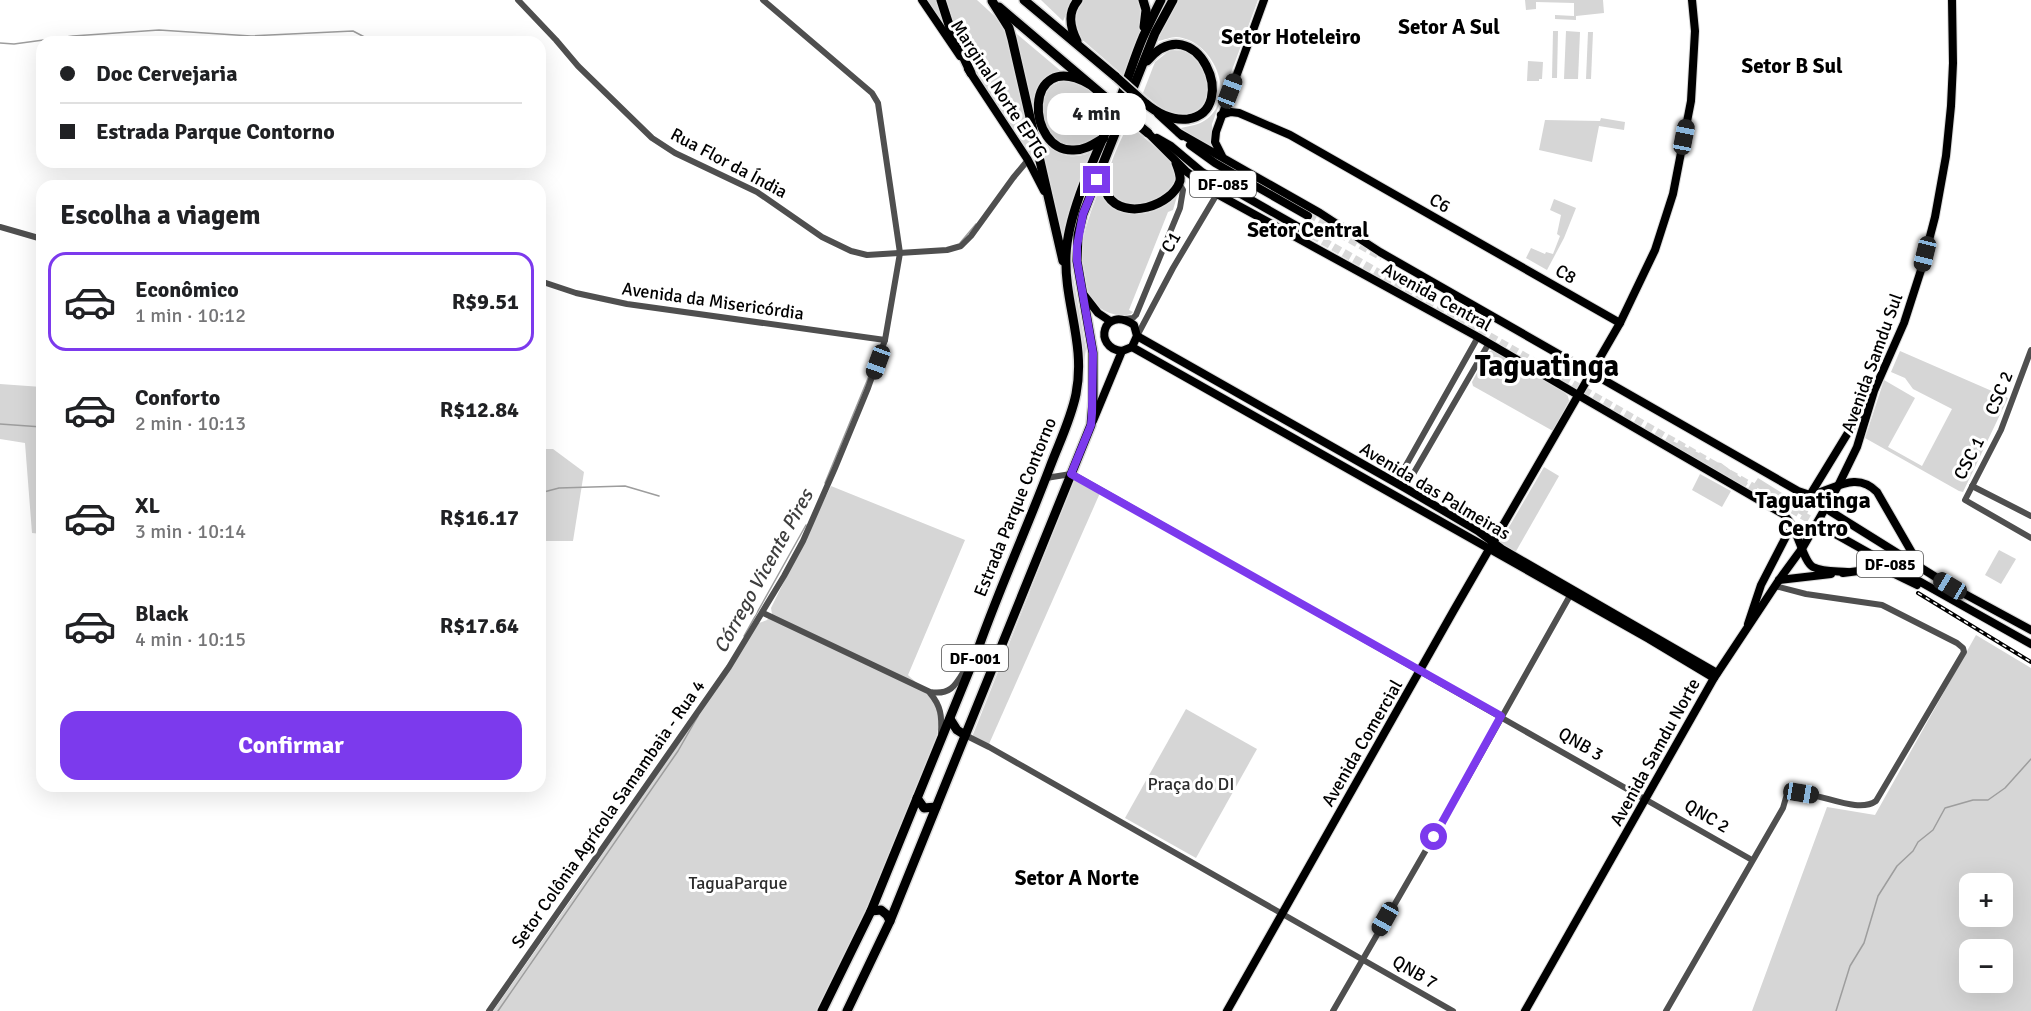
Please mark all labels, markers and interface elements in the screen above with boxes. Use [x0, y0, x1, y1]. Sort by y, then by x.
district label: Setor A Sul [1398, 14, 1500, 40]
street label: Marginal Norte EPTG [946, 16, 1052, 162]
district label: Setor Hoteleiro [1221, 24, 1361, 50]
district label: Setor B Sul [1741, 53, 1843, 79]
text: Doc Cervejaria [96, 60, 237, 87]
car [1215, 71, 1245, 111]
callout: 4 min [1048, 93, 1146, 135]
text: 4 min [1072, 101, 1121, 126]
text: Estrada Parque Contorno [96, 118, 335, 145]
car [1672, 118, 1696, 156]
street label: Rua Flor da Índia [667, 123, 791, 203]
route end [1083, 166, 1110, 193]
road number: DF-085 [1190, 171, 1256, 197]
street label: C6 [1426, 188, 1454, 218]
text: Escolha a viagem [60, 199, 261, 232]
district label: Setor Central [1247, 217, 1369, 243]
street label: C1 [1156, 228, 1186, 256]
car [1912, 234, 1938, 274]
street label: Avenida Central [1378, 258, 1496, 336]
street label: C8 [1552, 259, 1580, 289]
icon: car [63, 275, 117, 329]
text: Econômico [135, 276, 239, 303]
street label: Avenida da Misericórdia [621, 277, 805, 325]
text: R$9.51 [452, 288, 519, 315]
street label: Avenida Samdu Sul [1837, 290, 1907, 436]
text: 1 min · 10:12 [135, 303, 246, 328]
car [863, 342, 893, 382]
district label: Taguatinga [1475, 348, 1619, 385]
street label: CSC 2 [1980, 368, 2018, 418]
icon: car [63, 383, 117, 437]
text: Conforto [135, 384, 220, 411]
text: R$12.84 [440, 396, 519, 423]
text: 2 min · 10:13 [135, 411, 246, 436]
street label: Estrada Parque Contorno [969, 414, 1061, 600]
street label: CSC 1 [1949, 433, 1989, 483]
street label: Avenida das Palmeiras [1356, 437, 1514, 545]
water label: Córrego Vicente Pires [708, 483, 820, 657]
district label: Taguatinga Centro [1755, 485, 1871, 543]
icon: car [63, 491, 117, 545]
text: XL [135, 492, 160, 519]
text: R$16.17 [440, 504, 519, 531]
text: 3 min · 10:14 [135, 519, 246, 544]
road number: DF-085 [1857, 551, 1923, 577]
car [1930, 569, 1970, 603]
icon: car [63, 599, 117, 653]
text: Black [135, 600, 189, 627]
text: R$17.64 [440, 612, 519, 639]
text: 4 min · 10:15 [135, 627, 246, 652]
road number: DF-001 [942, 645, 1008, 671]
street label: Avenida Samdu Norte [1605, 674, 1705, 830]
street label: Setor Colônia Agrícola Samambaia - Rua 4 [506, 675, 710, 952]
street label: Avenida Comercial [1317, 676, 1407, 810]
button: Confirmar [60, 711, 522, 780]
street label: QNB 3 [1554, 722, 1608, 766]
park label: Praça do DI [1148, 773, 1234, 795]
car [1782, 781, 1820, 805]
street label: QNC 2 [1680, 794, 1734, 838]
route start [1420, 823, 1447, 850]
district label: Setor A Norte [1015, 865, 1139, 891]
park label: TaguaParque [689, 872, 787, 894]
map controls [1959, 873, 2013, 993]
button: + [1959, 873, 2013, 927]
car [1368, 899, 1402, 939]
button: − [1959, 939, 2013, 993]
street label: QNB 7 [1388, 950, 1442, 994]

